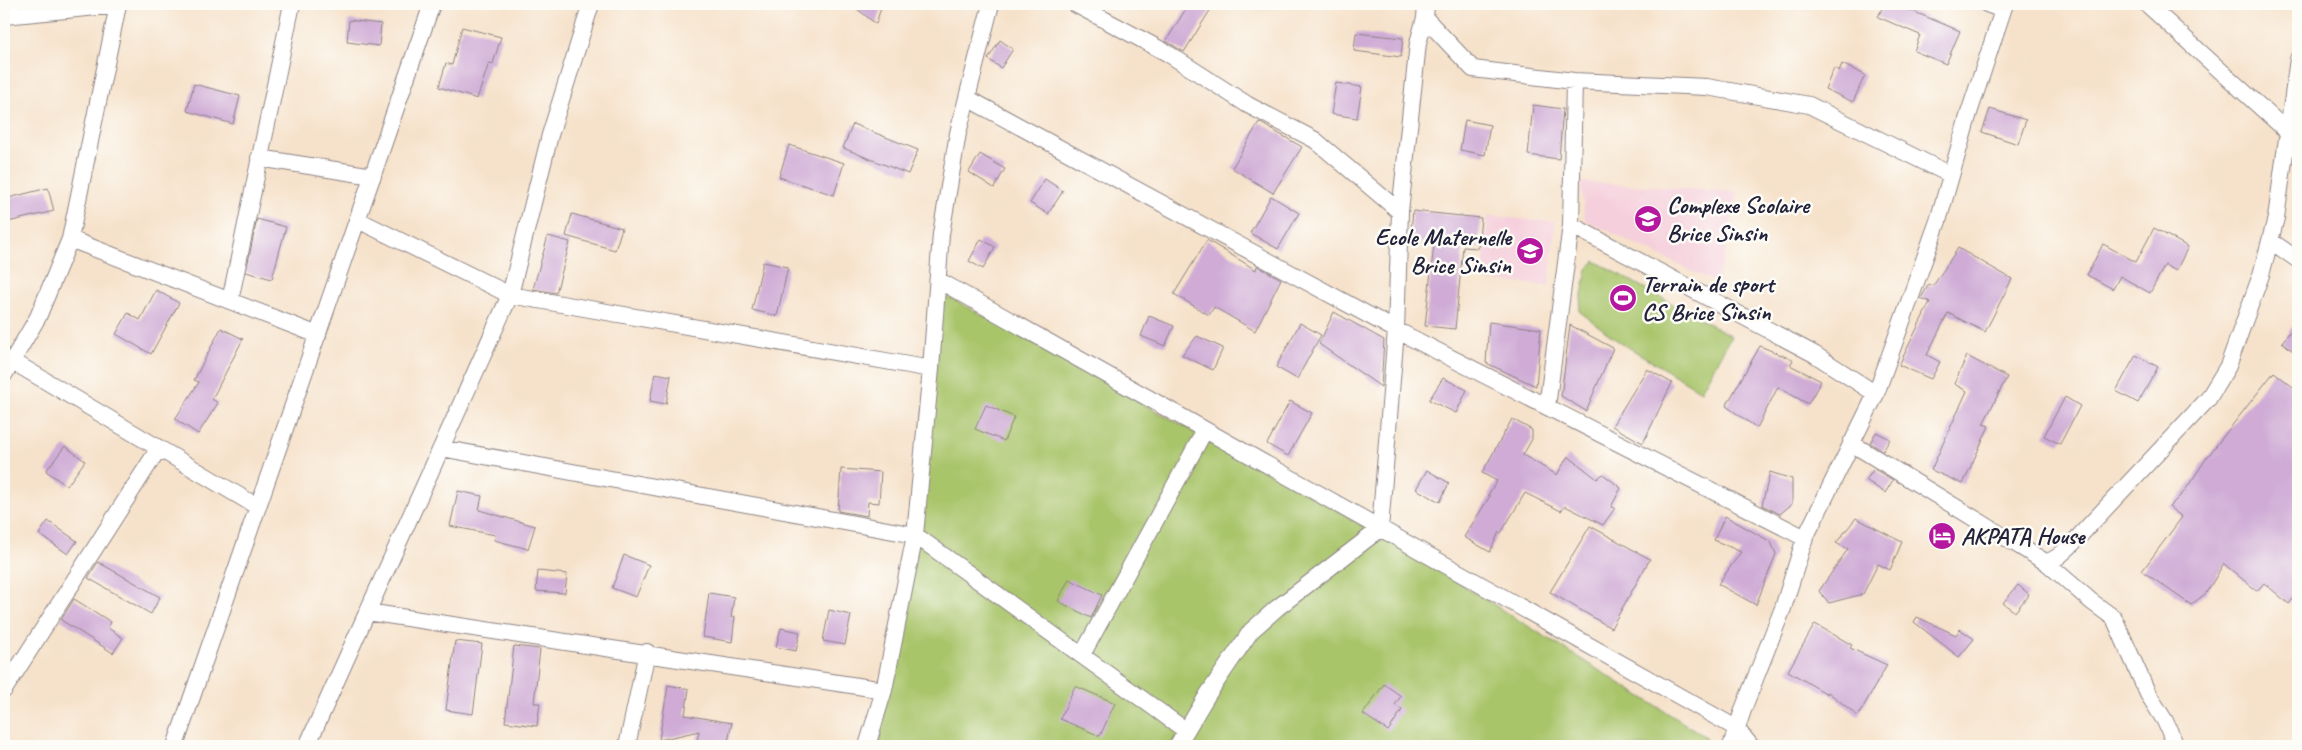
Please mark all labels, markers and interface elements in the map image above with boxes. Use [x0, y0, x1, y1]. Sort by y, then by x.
place label: Complexe Scolaire Brice Sinsin [1667, 190, 1811, 248]
school or university icon: Complexe Scolaire Brice Sinsin [1633, 204, 1663, 234]
place label: Ecole Maternelle Brice Sinsin [1375, 222, 1513, 280]
school or university icon: Ecole Maternelle Brice Sinsin [1515, 236, 1545, 266]
place label: Terrain de sport CS Brice Sinsin [1642, 269, 1777, 327]
sports icon: Terrain de sport CS Brice Sinsin [1608, 283, 1638, 313]
hotel icon: AKPATA House [1927, 521, 1957, 551]
place label: AKPATA House [1961, 521, 2086, 551]

